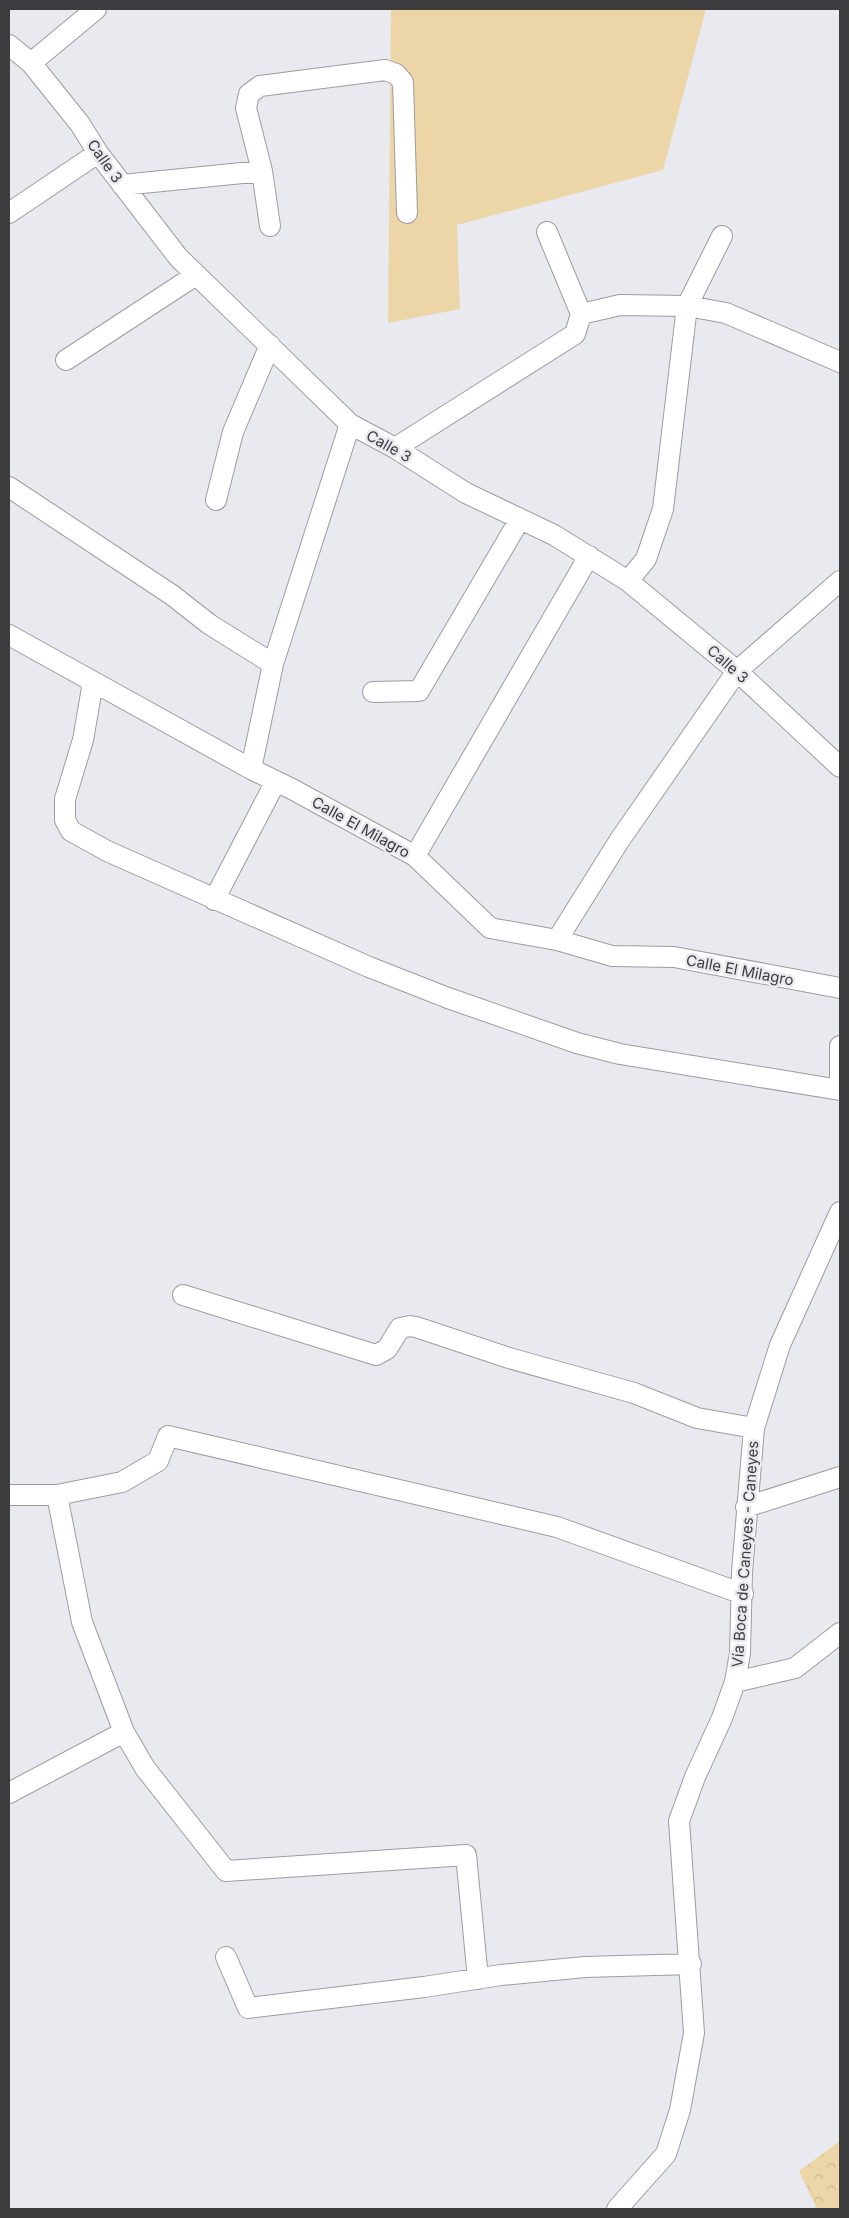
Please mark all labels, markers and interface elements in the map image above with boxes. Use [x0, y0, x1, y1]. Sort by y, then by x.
street label: Calle 3 [83, 136, 127, 186]
street label: Calle 3 [363, 426, 415, 466]
street label: Calle 3 [703, 641, 753, 687]
street label: Calle El Milagro [309, 792, 413, 862]
street label: Calle El Milagro [685, 950, 795, 990]
street label: Vía Boca de Caneyes - Caneyes [728, 1440, 762, 1668]

